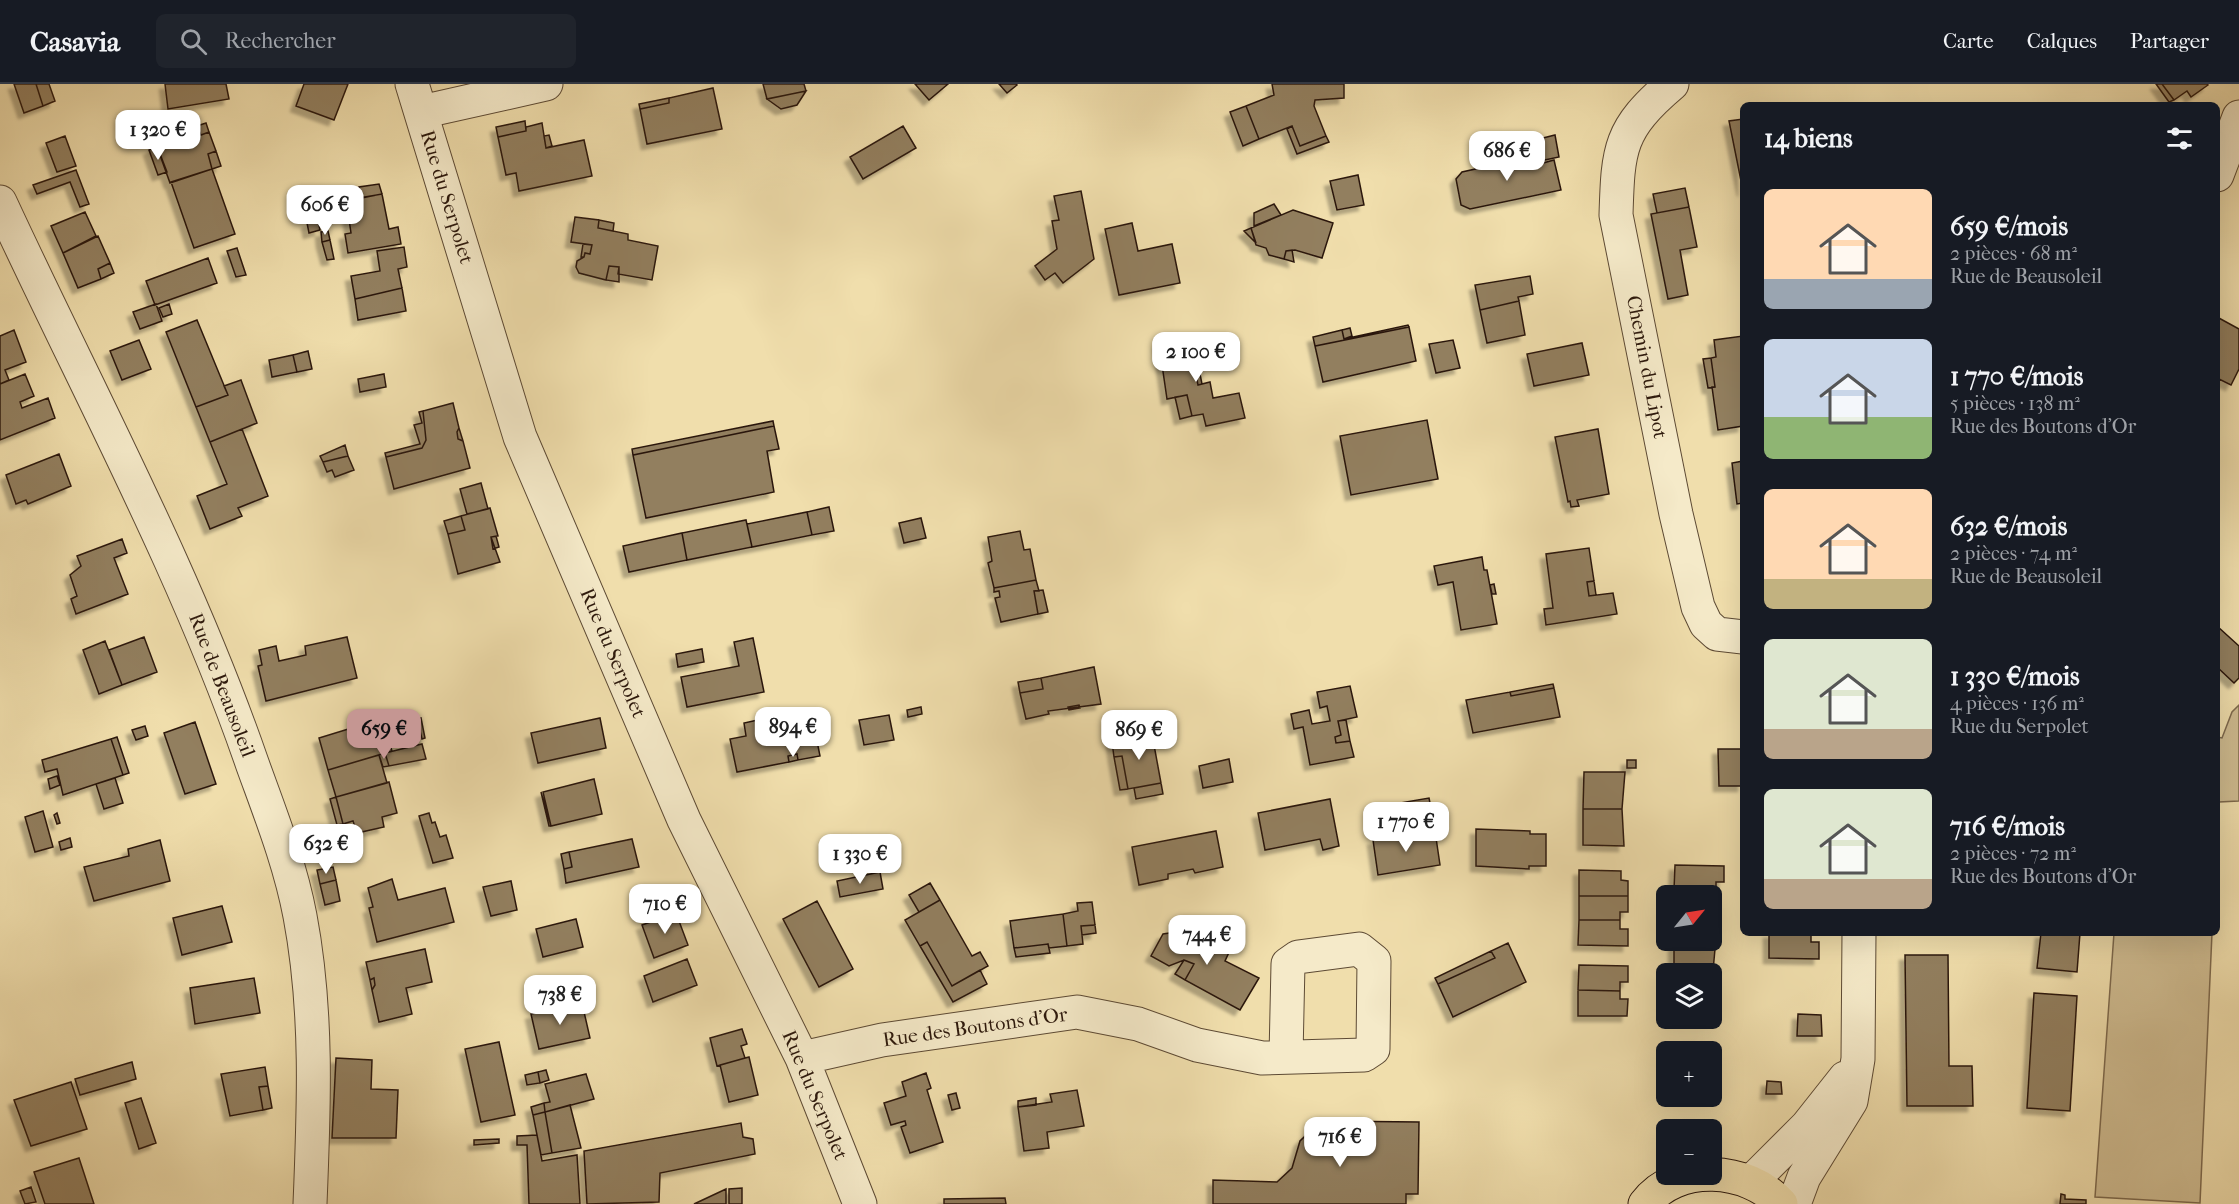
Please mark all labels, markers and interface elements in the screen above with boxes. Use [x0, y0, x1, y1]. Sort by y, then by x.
search box [156, 14, 576, 68]
text: Casavia [30, 25, 120, 58]
icon: search [177, 25, 210, 58]
text: Rechercher [225, 28, 336, 54]
text: Carte [1943, 29, 1994, 53]
text: Calques [2027, 29, 2097, 53]
text: Partager [2130, 29, 2209, 53]
pin: 1 320 € [103, 110, 213, 161]
text: 1 320 € [129, 118, 187, 141]
icon: filters [2163, 122, 2196, 155]
text: 14 biens [1764, 123, 1853, 154]
street label: Rue du Serpolet [416, 127, 478, 267]
pin: 686 € [1465, 131, 1549, 182]
text: 686 € [1483, 139, 1531, 162]
pin: 606 € [283, 185, 367, 236]
text: 606 € [301, 193, 349, 216]
text: 659 €/mois [1950, 211, 2068, 242]
icon: home [1812, 213, 1884, 285]
text: 2 pièces · 68 m² [1950, 242, 2077, 265]
text: Rue de Beausoleil [1950, 265, 2102, 288]
street label: Chemin du Lipot [1622, 293, 1672, 441]
pin: 2 100 € [1141, 332, 1251, 383]
text: 2 100 € [1166, 340, 1226, 363]
text: 1 770 €/mois [1950, 361, 2083, 392]
icon: home [1812, 363, 1884, 435]
text: 5 pièces · 138 m² [1950, 392, 2080, 415]
text: Rue des Boutons d'Or [1950, 415, 2136, 438]
text: 632 €/mois [1950, 511, 2067, 542]
icon: home [1812, 513, 1884, 585]
text: 2 pièces · 74 m² [1950, 542, 2077, 565]
text: Rue de Beausoleil [1950, 565, 2102, 588]
street label: Rue du Serpolet [575, 585, 651, 721]
street label: Rue de Beausoleil [184, 610, 260, 761]
text: 1 330 €/mois [1950, 661, 2080, 692]
icon: home [1812, 663, 1884, 735]
text: 4 pièces · 136 m² [1950, 692, 2084, 715]
pin: 894 € [751, 707, 835, 758]
pin: 659 € [342, 709, 426, 760]
pin: 869 € [1097, 710, 1181, 761]
text: 894 € [769, 715, 817, 738]
text: Rue du Serpolet [1950, 715, 2089, 738]
text: 659 € [361, 717, 407, 740]
text: 869 € [1115, 718, 1163, 741]
pin: 1 770 € [1351, 802, 1461, 853]
text: 1 770 € [1377, 810, 1435, 833]
text: 716 €/mois [1950, 811, 2065, 842]
icon: home [1812, 813, 1884, 885]
pin: 632 € [284, 824, 368, 875]
text: 632 € [303, 832, 349, 855]
pin: 1 330 € [805, 834, 915, 885]
text: 1 330 € [832, 842, 888, 865]
text: 2 pièces · 72 m² [1950, 842, 2076, 865]
text: Rue des Boutons d'Or [1950, 865, 2136, 888]
pin: 710 € [623, 884, 707, 935]
north arrow [1656, 885, 1722, 951]
map controls [1656, 885, 1722, 1185]
text: 710 € [643, 892, 687, 915]
pin: 744 € [1165, 915, 1249, 966]
text: 744 € [1182, 923, 1232, 946]
button: layers [1656, 963, 1722, 1029]
pin: 738 € [518, 975, 602, 1026]
text: 738 € [538, 983, 582, 1006]
street label: Rue des Boutons d'Or [881, 1003, 1069, 1051]
street label: Rue du Serpolet [777, 1027, 853, 1163]
button: + [1656, 1041, 1722, 1107]
pin: 716 € [1298, 1117, 1382, 1168]
button: − [1656, 1119, 1722, 1185]
text: 716 € [1318, 1125, 1362, 1148]

